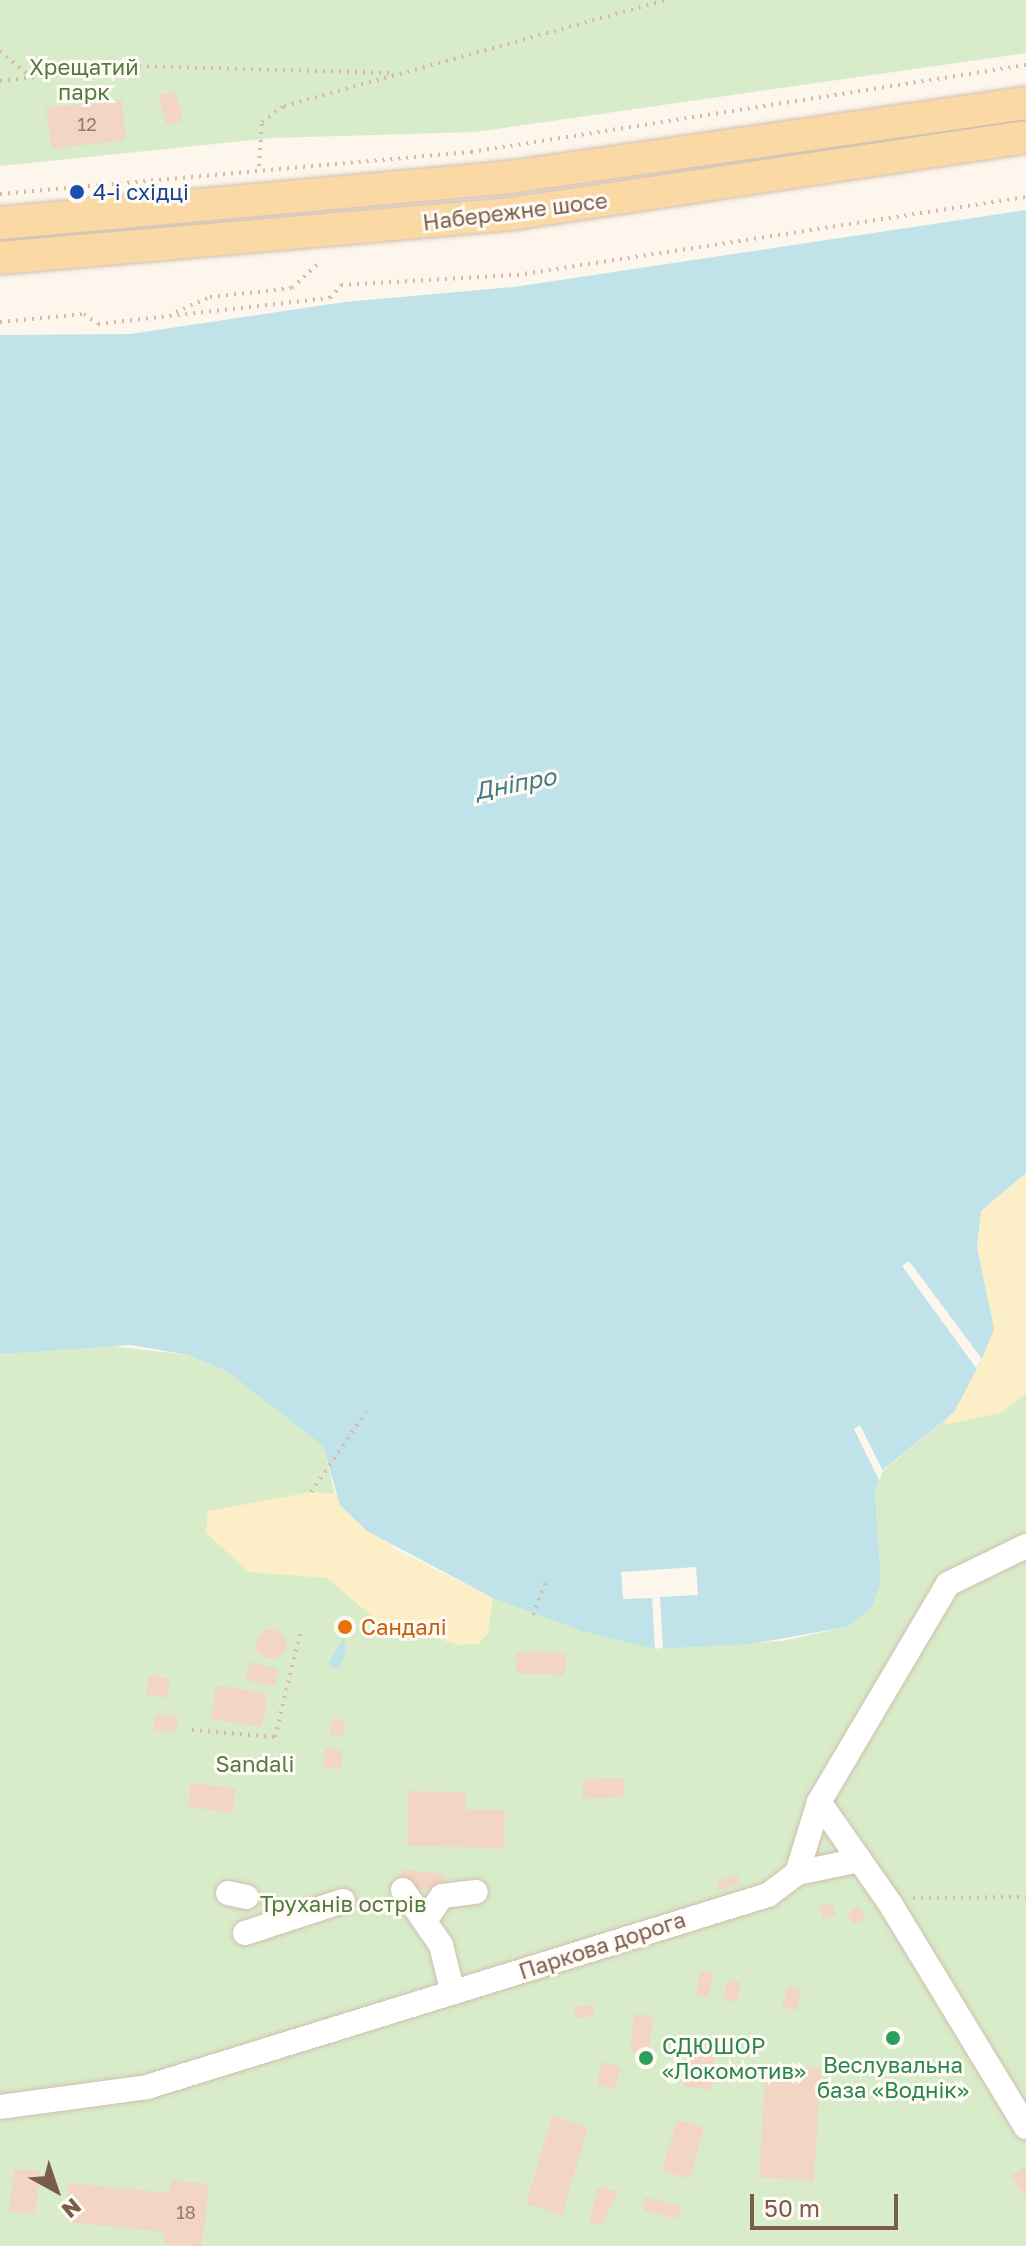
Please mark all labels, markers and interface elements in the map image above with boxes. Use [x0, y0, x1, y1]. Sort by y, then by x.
park label: Хрещатий парк [29, 53, 139, 104]
house number: 12 [77, 113, 97, 135]
place label: 4-і східці [93, 179, 189, 205]
marker: 4-і східці [68, 183, 86, 201]
street label: Набережне шосе [421, 187, 609, 235]
water label: Дніпро [472, 761, 558, 805]
place label: Сандалі [361, 1614, 447, 1640]
marker: Сандалі [336, 1618, 354, 1636]
park label: Sandali [216, 1751, 294, 1777]
park label: Труханів острів [260, 1891, 426, 1917]
street label: Паркова дорога [515, 1906, 689, 1984]
marker: Веслувальна база «Воднік» [884, 2029, 902, 2047]
place label: СДЮШОР «Локомотив» [662, 2032, 806, 2084]
marker: СДЮШОР «Локомотив» [637, 2049, 655, 2067]
place label: Веслувальна база «Воднік» [817, 2051, 969, 2102]
north arrow [16, 2150, 96, 2230]
scale bar [754, 2178, 902, 2228]
text: N [57, 2193, 87, 2224]
text: 50 m [764, 2193, 820, 2222]
house number: 18 [176, 2201, 196, 2223]

